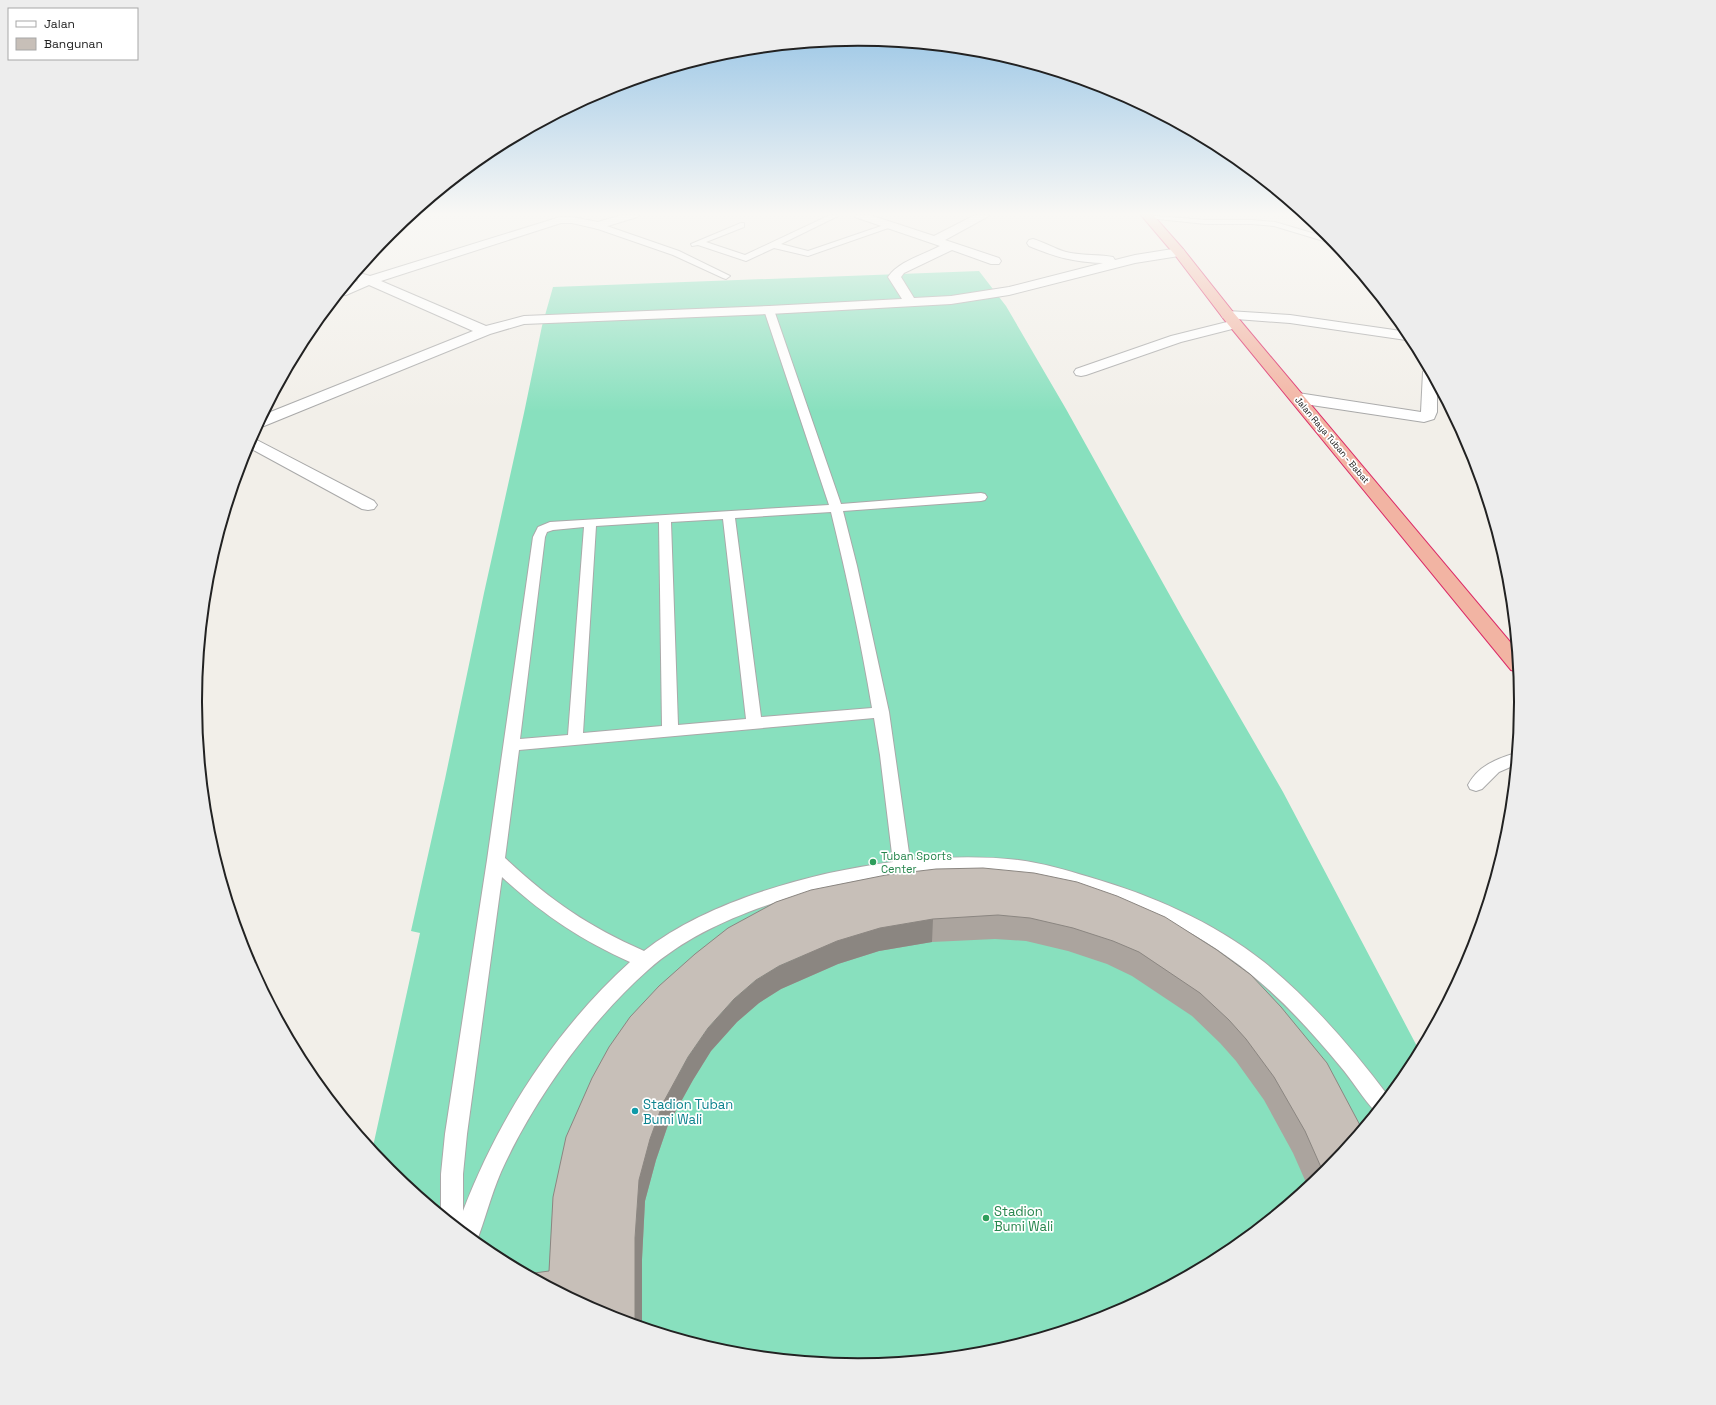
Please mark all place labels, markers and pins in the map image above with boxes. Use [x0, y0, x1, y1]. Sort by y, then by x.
place label: Tuban Sports Center [881, 849, 952, 876]
marker: Tuban Sports Center [868, 857, 878, 867]
place label: Stadion Tuban Bumi Wali [643, 1096, 733, 1128]
marker: Stadion Tuban Bumi Wali [630, 1106, 640, 1116]
place label: Stadion Bumi Wali [994, 1203, 1053, 1235]
marker: Stadion Bumi Wali [981, 1213, 991, 1223]

